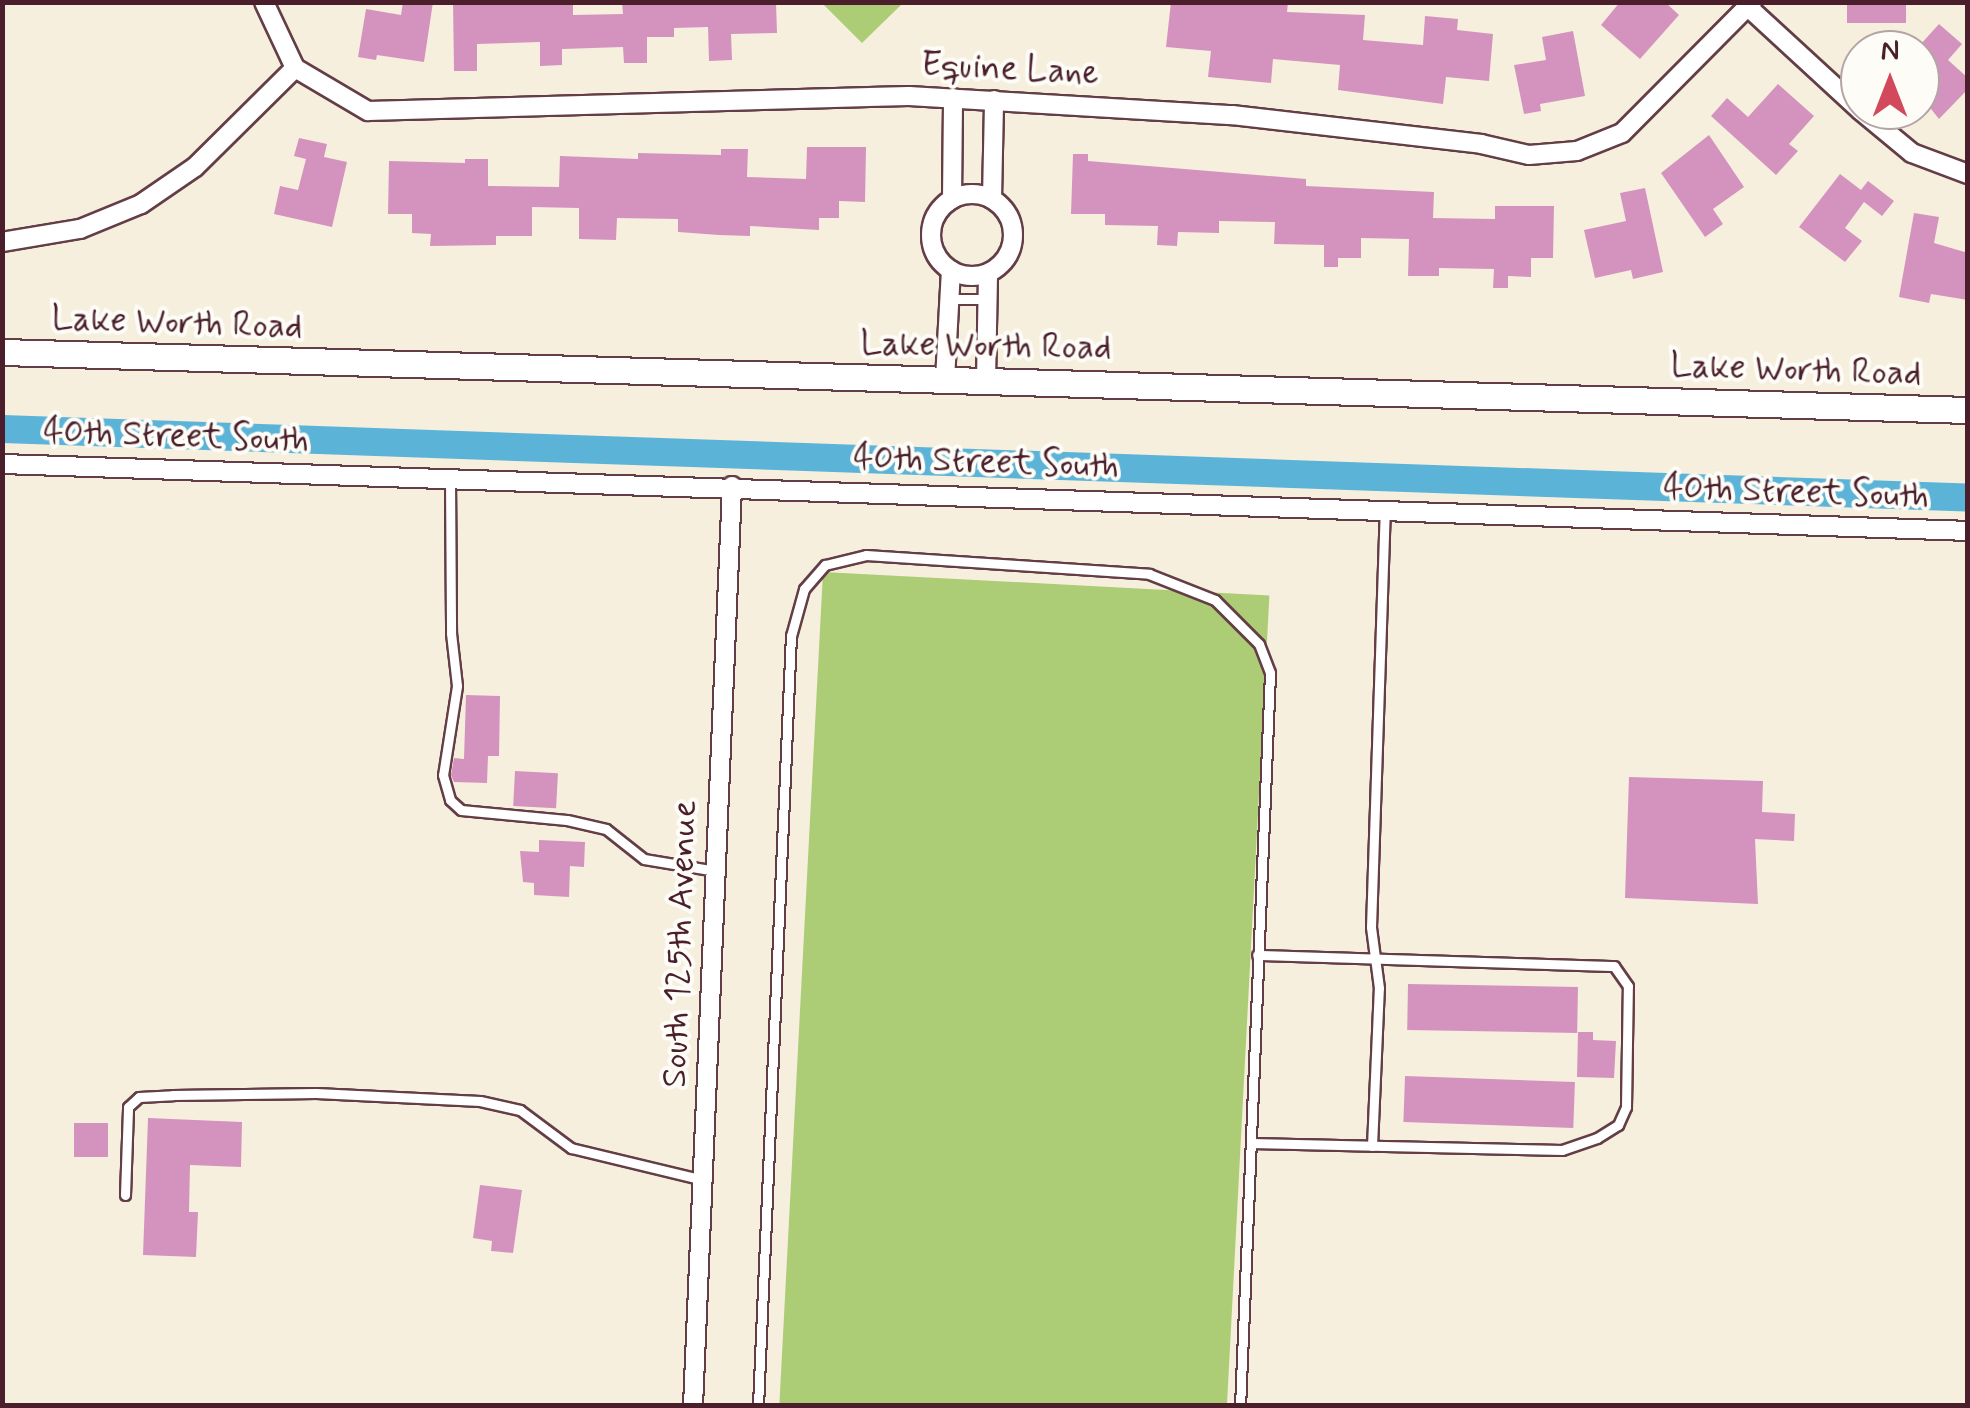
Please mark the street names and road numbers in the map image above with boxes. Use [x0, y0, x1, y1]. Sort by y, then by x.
street label: Equine Lane [918, 43, 1102, 95]
street label: Lake Worth Road [49, 298, 305, 348]
street label: Lake Worth Road [858, 323, 1114, 369]
street label: Lake Worth Road [1668, 345, 1924, 395]
street label: 40th Street South [43, 410, 309, 462]
street label: 40th Street South [853, 436, 1119, 488]
street label: 40th Street South [1663, 466, 1929, 518]
street label: South 125th Avenue [654, 800, 706, 1088]

